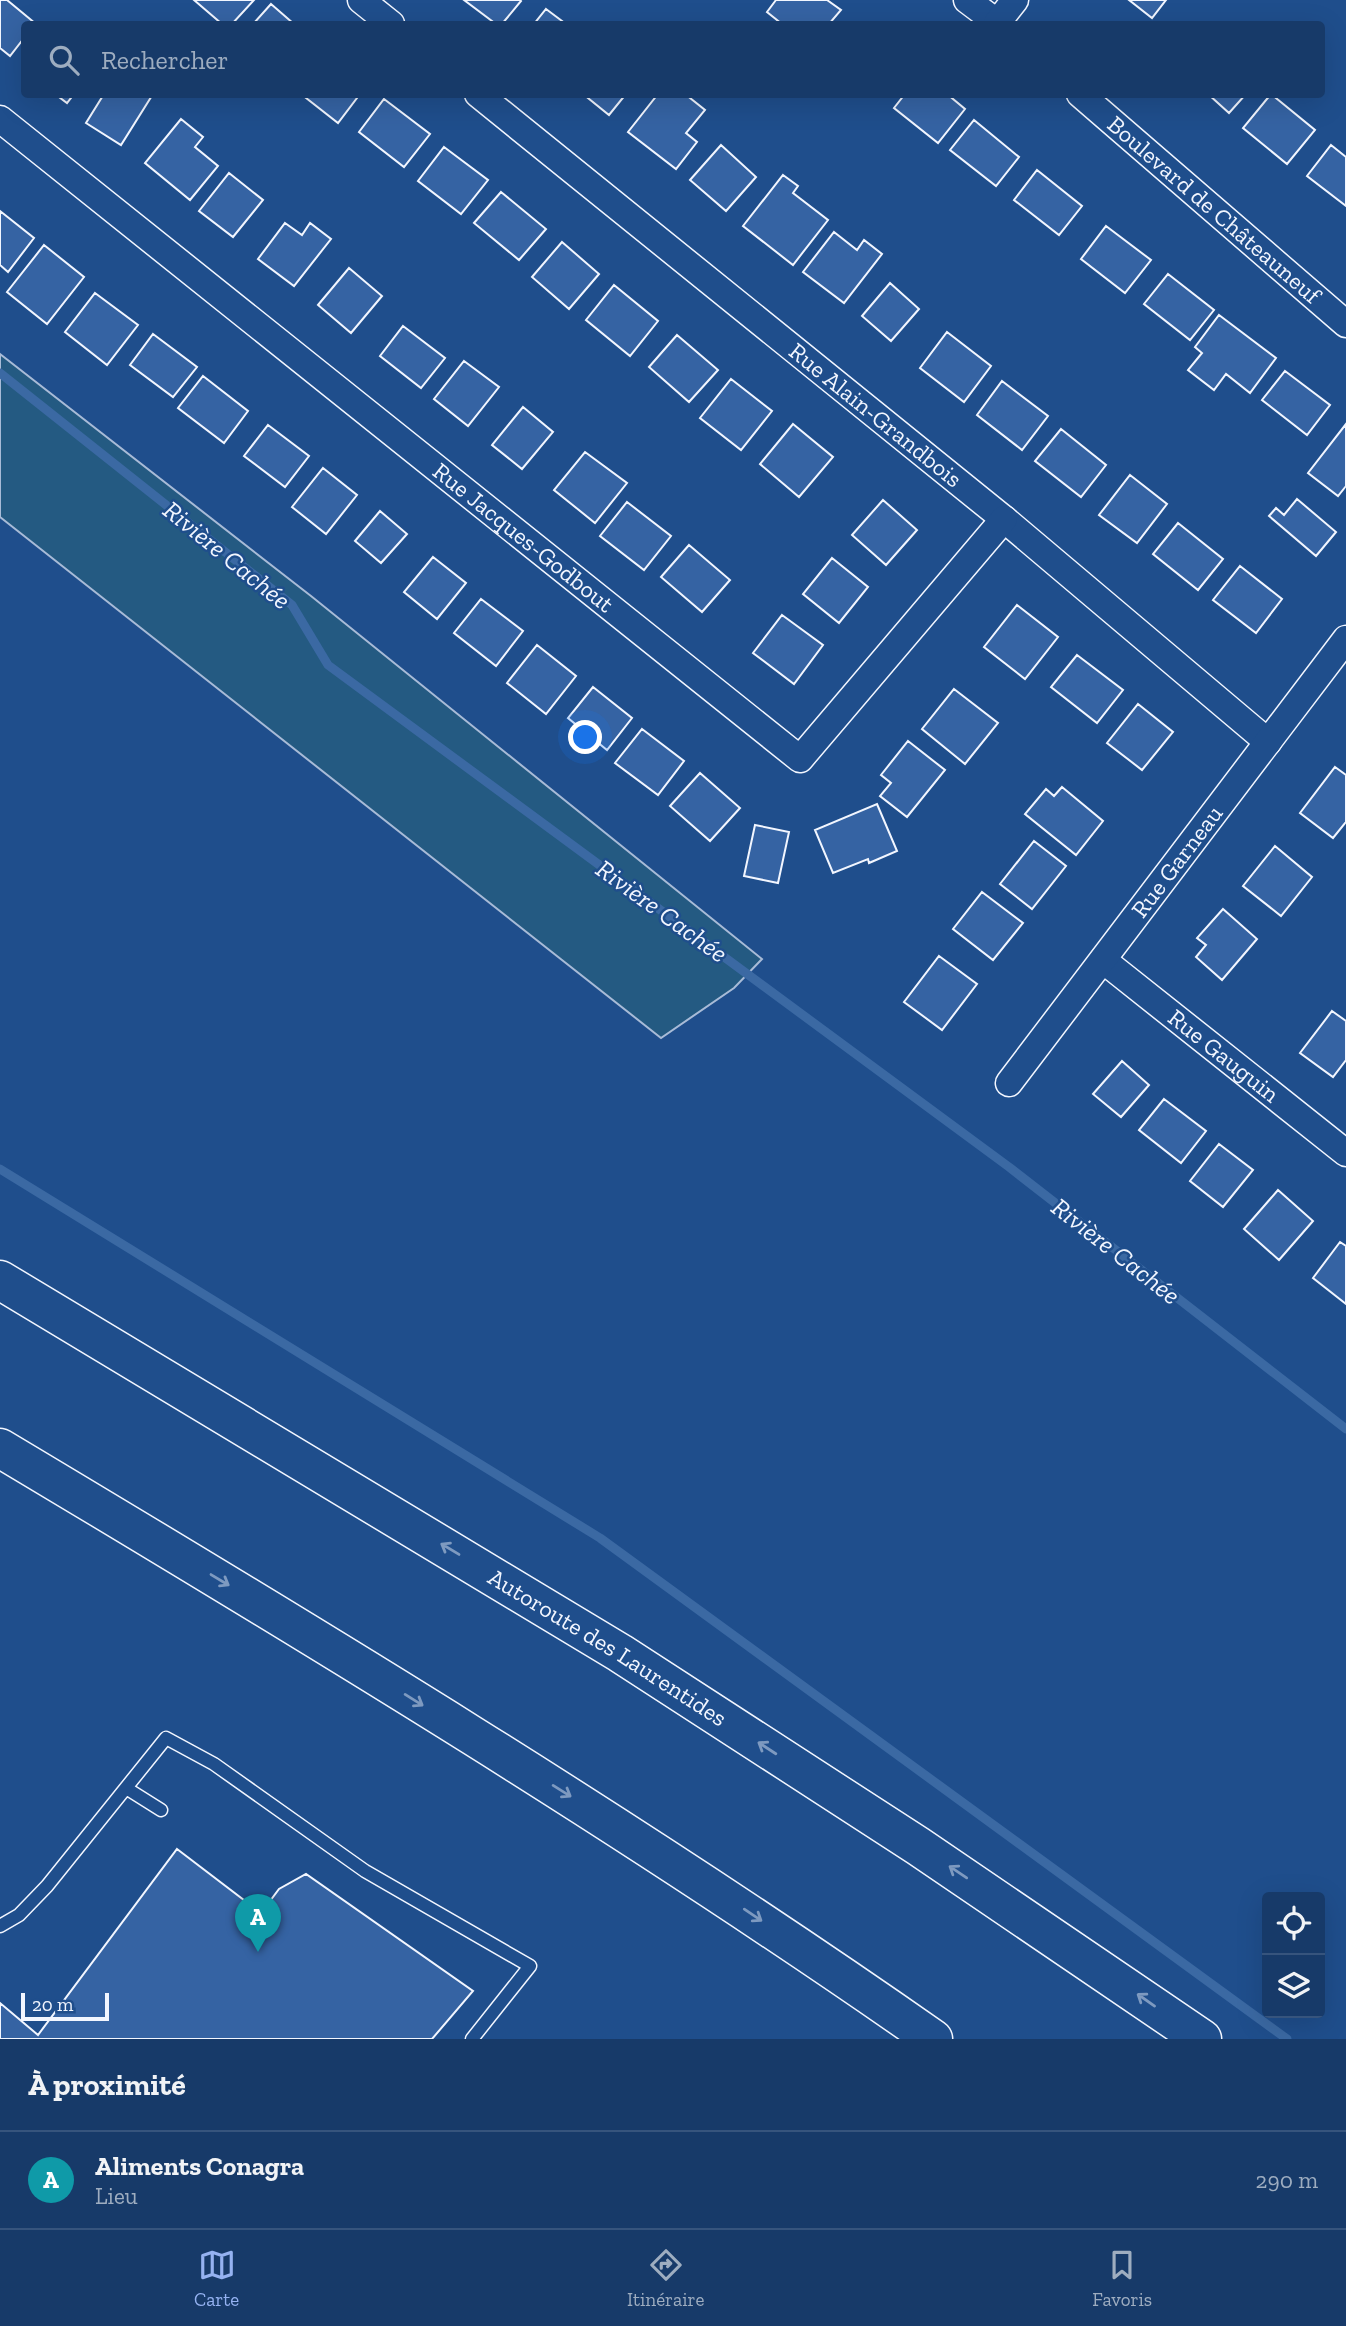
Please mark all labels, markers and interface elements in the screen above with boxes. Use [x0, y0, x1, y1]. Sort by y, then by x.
search box [21, 21, 1325, 98]
icon: search [45, 41, 83, 79]
text: Rechercher [101, 44, 228, 76]
street label: Boulevard de Châteauneuf [1102, 109, 1328, 311]
street label: Rue Alain-Grandbois [783, 336, 968, 493]
street label: Rue Jacques-Godbout [427, 456, 620, 618]
water label: Rivière Cachée [157, 494, 297, 616]
your location [568, 720, 602, 754]
street label: Rue Garneau [1125, 799, 1229, 923]
water label: Rivière Cachée [590, 853, 734, 969]
street label: Rue Gauguin [1162, 1002, 1285, 1108]
water label: Rivière Cachée [1045, 1191, 1187, 1311]
one-way arrow [441, 1542, 461, 1556]
street label: Autoroute des Laurentides [483, 1562, 732, 1732]
one-way arrow [210, 1574, 230, 1588]
one-way arrow [404, 1693, 424, 1707]
one-way arrow [758, 1741, 778, 1755]
one-way arrow [551, 1785, 571, 1799]
one-way arrow [949, 1865, 968, 1880]
map controls [1262, 1892, 1325, 2018]
button: locate [1262, 1892, 1325, 1955]
pin: A [235, 1894, 281, 1952]
one-way arrow [742, 1909, 762, 1923]
button: layers [1262, 1955, 1325, 2018]
scale bar [21, 1990, 108, 2022]
text: 20 m [32, 1993, 73, 2016]
one-way arrow [1137, 1993, 1157, 2007]
text: À proximité [28, 2067, 186, 2103]
text: Aliments Conagra [95, 2150, 304, 2182]
text: A [43, 2166, 59, 2194]
text: 290 m [1256, 2166, 1318, 2194]
text: Lieu [95, 2182, 138, 2210]
tab: Carte [194, 2246, 239, 2311]
tab: Itinéraire [627, 2246, 704, 2311]
tab: Favoris [1092, 2246, 1152, 2311]

